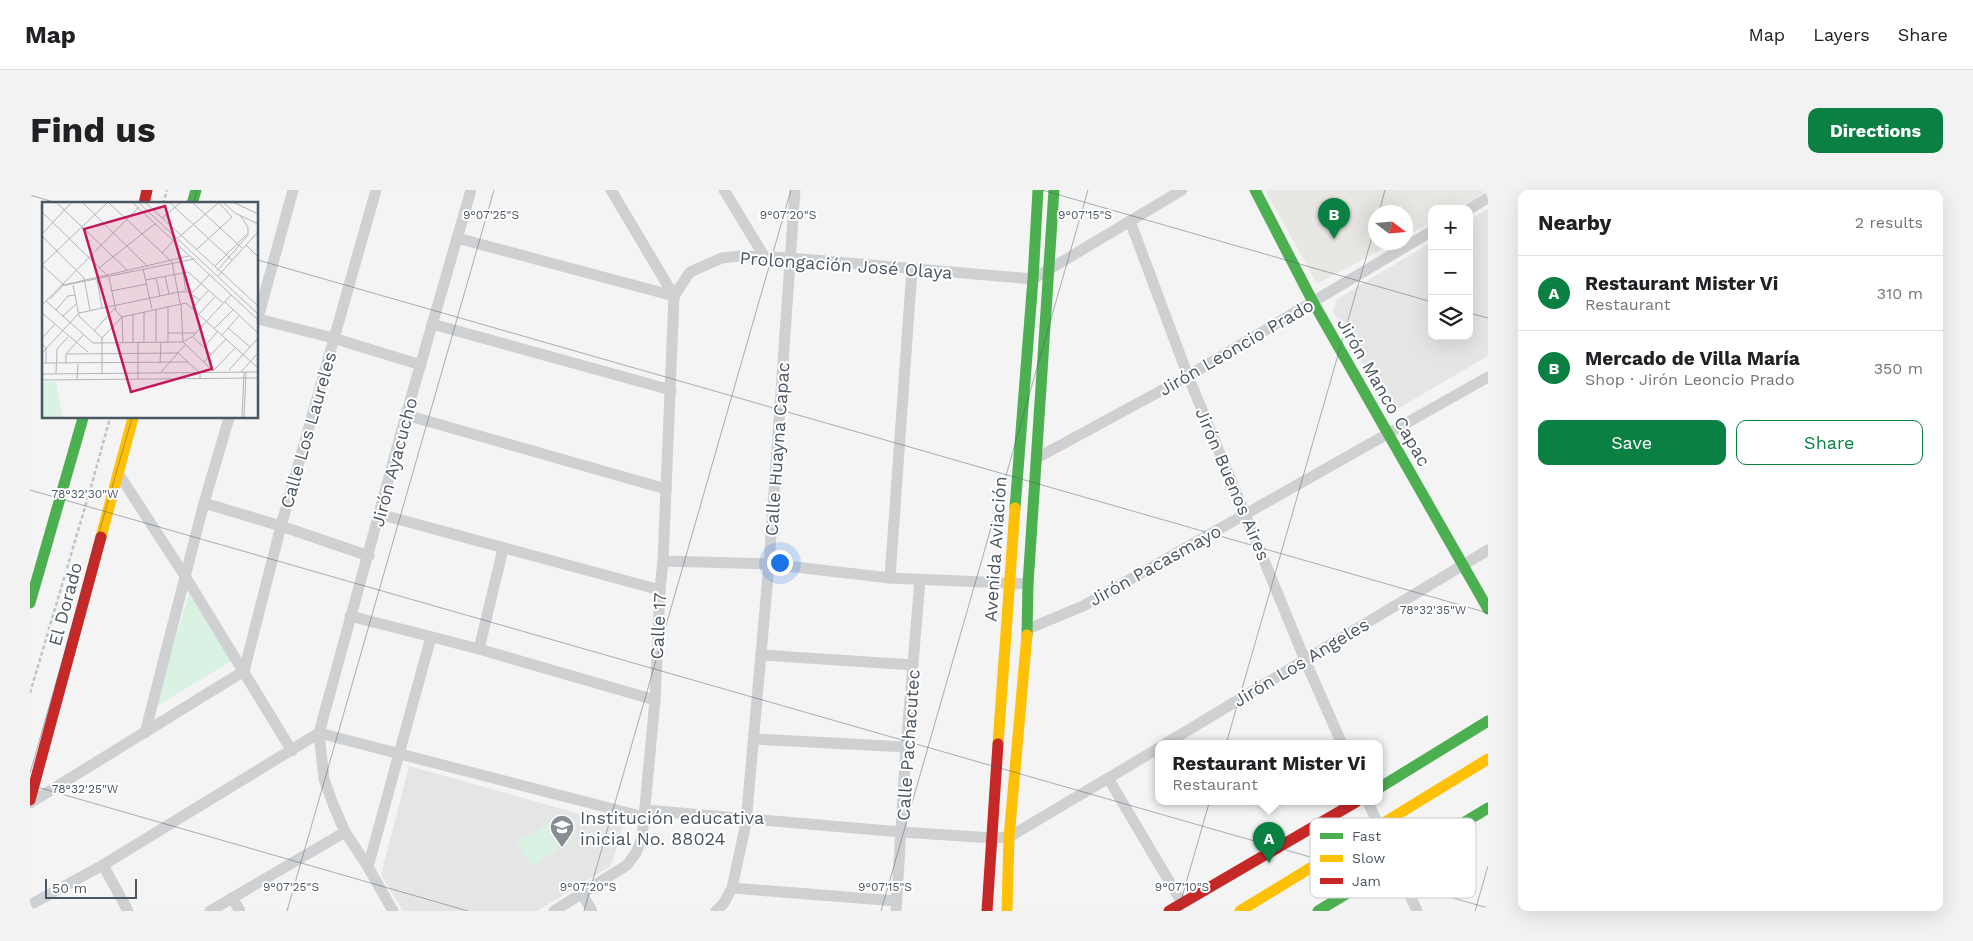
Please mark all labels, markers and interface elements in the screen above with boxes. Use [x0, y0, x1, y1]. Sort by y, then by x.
text: Map [25, 21, 76, 49]
text: Map [1748, 24, 1785, 45]
text: Layers [1813, 24, 1870, 45]
text: Share [1898, 24, 1948, 45]
button: Directions [1808, 108, 1943, 153]
text: Find us [30, 109, 156, 151]
pin: B [1318, 198, 1350, 239]
inset map [42, 202, 259, 419]
north arrow [1368, 205, 1413, 250]
map controls [1428, 205, 1473, 340]
button: + [1428, 205, 1473, 250]
text: 9°07'25"S [463, 208, 519, 222]
text: 9°07'20"S [760, 208, 816, 222]
text: 9°07'15"S [1058, 208, 1112, 222]
text: Nearby [1538, 210, 1611, 235]
text: 2 results [1855, 213, 1923, 232]
street label: Prolongación José Olaya [739, 247, 953, 283]
button: − [1428, 250, 1473, 295]
text: Restaurant Mister Vi [1585, 272, 1778, 295]
text: A [1549, 284, 1559, 303]
text: 310 m [1877, 284, 1923, 303]
street label: Jirón Leoncio Prado [1155, 294, 1317, 400]
button: layers [1428, 295, 1473, 340]
text: Restaurant [1585, 295, 1671, 314]
street label: Jirón Manco Capac [1333, 314, 1435, 470]
text: Mercado de Villa María [1585, 347, 1800, 370]
street label: Calle Los Laureles [276, 349, 340, 511]
text: B [1549, 359, 1559, 378]
text: 350 m [1874, 359, 1923, 378]
street label: Calle Huayna Capac [760, 361, 794, 537]
text: Shop · Jirón Leoncio Prado [1585, 370, 1795, 389]
street label: Jirón Ayacucho [367, 395, 421, 529]
street label: Jirón Buenos Aires [1191, 405, 1275, 563]
button: Save [1538, 420, 1726, 465]
button: Share [1736, 420, 1923, 465]
street label: Avenida Aviación [979, 476, 1011, 622]
text: 78°32'30"W [51, 487, 119, 501]
street label: Jirón Pacasmayo [1085, 520, 1225, 610]
your location [767, 550, 793, 576]
street label: El Dorado [44, 560, 86, 648]
street label: Calle 17 [646, 592, 670, 660]
text: 78°32'35"W [1400, 603, 1467, 617]
street label: Jirón Los Angeles [1229, 613, 1373, 711]
street label: Calle Pachacutec [892, 669, 924, 821]
popup [1155, 740, 1383, 805]
text: Restaurant Mister Vi [1172, 752, 1366, 775]
text: Restaurant [1172, 775, 1258, 794]
text: 78°32'25"W [52, 782, 119, 796]
place label: Institución educativa inicial No. 88024 [580, 807, 764, 849]
school or university icon: Institución educativa inicial No. 88024 [549, 814, 575, 848]
legend [1310, 818, 1476, 898]
pin: A [1253, 822, 1285, 863]
text: Fast [1352, 828, 1381, 844]
text: Slow [1352, 850, 1385, 866]
text: Jam [1352, 873, 1381, 889]
scale bar [45, 876, 138, 899]
text: 50 m [52, 880, 87, 896]
text: 9°07'25"S [263, 880, 319, 894]
text: 9°07'20"S [560, 880, 616, 894]
text: 9°07'15"S [858, 880, 912, 894]
text: 9°07'10"S [1155, 880, 1209, 894]

